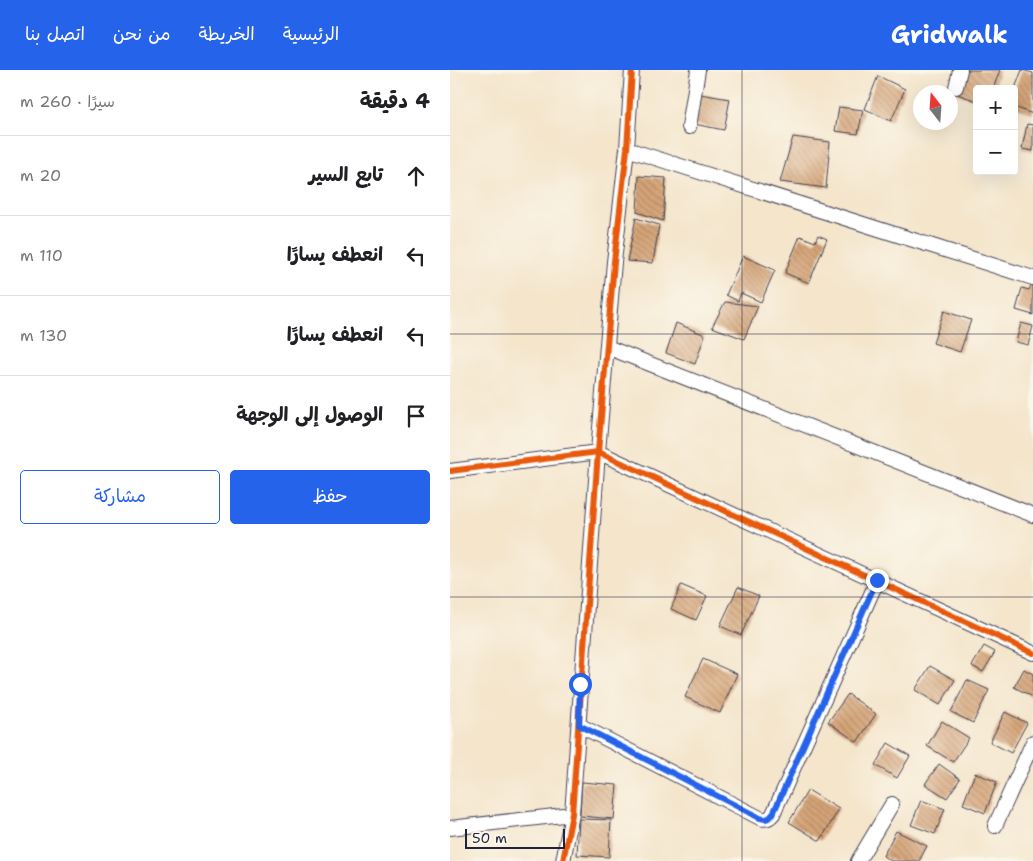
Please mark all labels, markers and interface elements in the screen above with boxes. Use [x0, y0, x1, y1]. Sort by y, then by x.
text: Gridwalk [891, 19, 1008, 51]
text: اتصل بنا [25, 22, 85, 46]
text: من نحن [113, 22, 171, 46]
text: الخريطة [199, 22, 255, 46]
text: الرئيسية [283, 22, 339, 46]
north arrow [913, 85, 958, 130]
map controls [973, 85, 1018, 175]
button: + [973, 85, 1018, 130]
text: 4 دقيقة [360, 87, 430, 115]
text: سيرًا · 260 m [20, 91, 115, 112]
button: − [973, 130, 1018, 175]
text: تابع السير [309, 162, 383, 187]
icon: ahead [402, 162, 430, 190]
text: 20 m [20, 165, 61, 186]
text: انعطف يسارًا [287, 242, 383, 267]
icon: left [402, 242, 430, 270]
text: 110 m [20, 245, 63, 266]
text: انعطف يسارًا [287, 322, 383, 347]
icon: left [402, 322, 430, 350]
text: 130 m [20, 325, 67, 346]
text: الوصول إلى الوجهة [236, 402, 383, 427]
icon: arrive [402, 402, 430, 430]
button: مشاركة [20, 470, 220, 524]
button: حفظ [230, 470, 430, 524]
route end [866, 569, 889, 592]
route start [569, 673, 592, 696]
scale bar [465, 826, 565, 849]
text: 50 m [472, 829, 507, 847]

